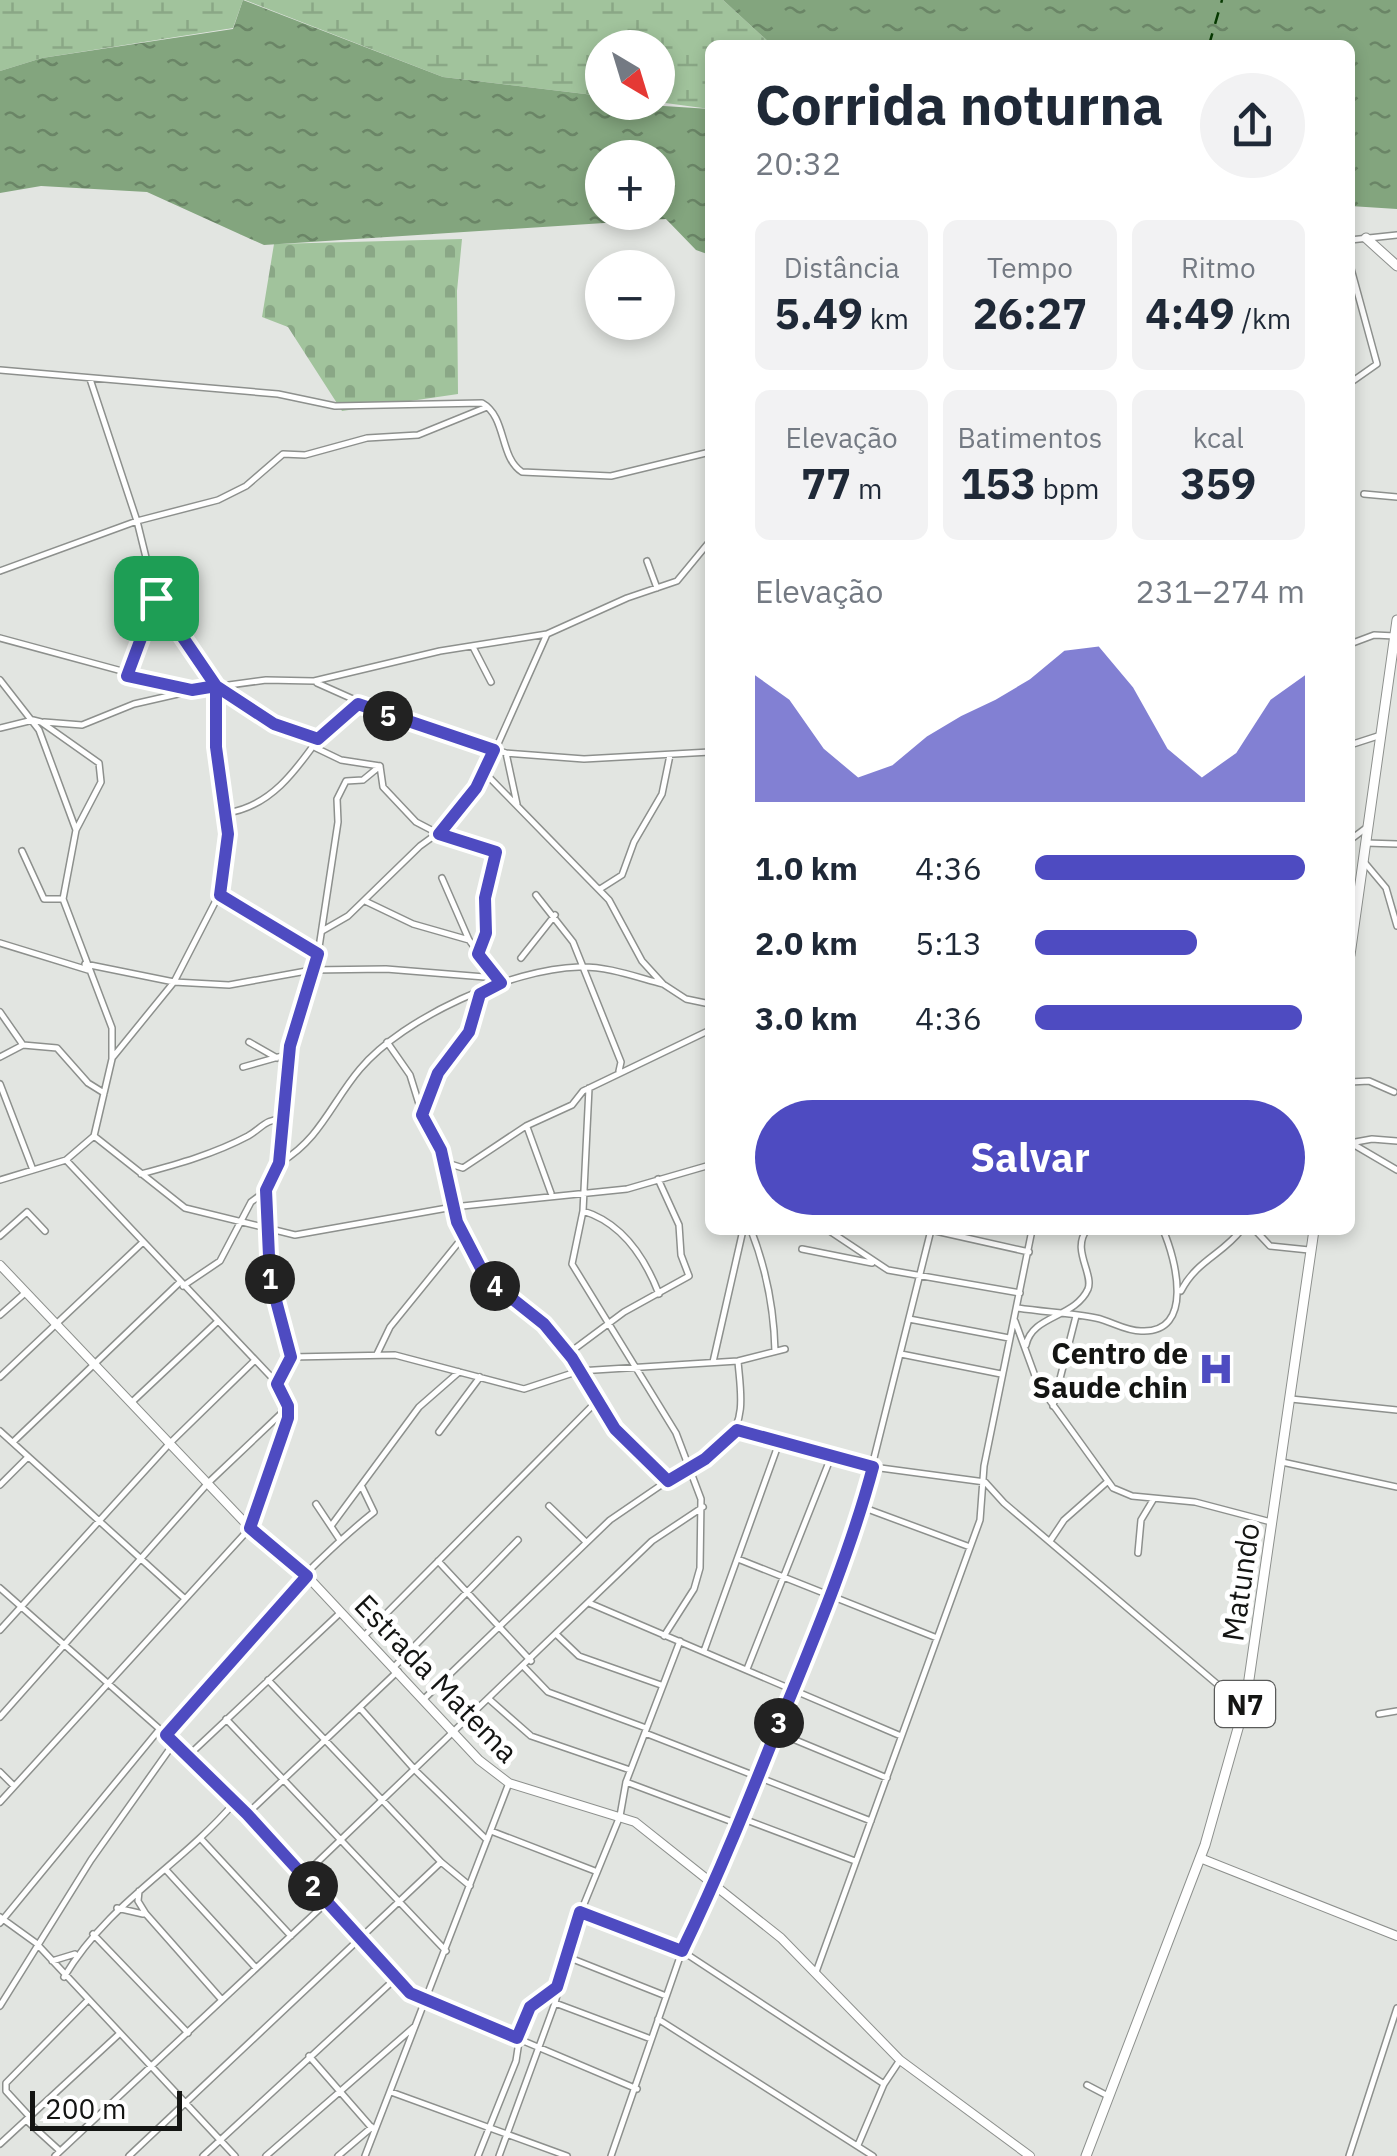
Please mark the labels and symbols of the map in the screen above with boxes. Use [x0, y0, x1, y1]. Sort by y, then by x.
north arrow [585, 30, 675, 120]
pin [114, 556, 199, 641]
pin: 5 [363, 691, 413, 741]
pin: 1 [245, 1254, 295, 1304]
pin: 4 [470, 1261, 520, 1311]
place label: Centro de Saude chin [1032, 1333, 1188, 1406]
hospital icon: Centro de Saude chin [1197, 1350, 1235, 1388]
street label: Matundo [1212, 1520, 1268, 1644]
street label: Estrada Matema [347, 1586, 527, 1770]
road number: N7 [1215, 1681, 1275, 1727]
pin: 3 [754, 1698, 804, 1748]
pin: 2 [288, 1861, 338, 1911]
scale bar [30, 2086, 182, 2130]

